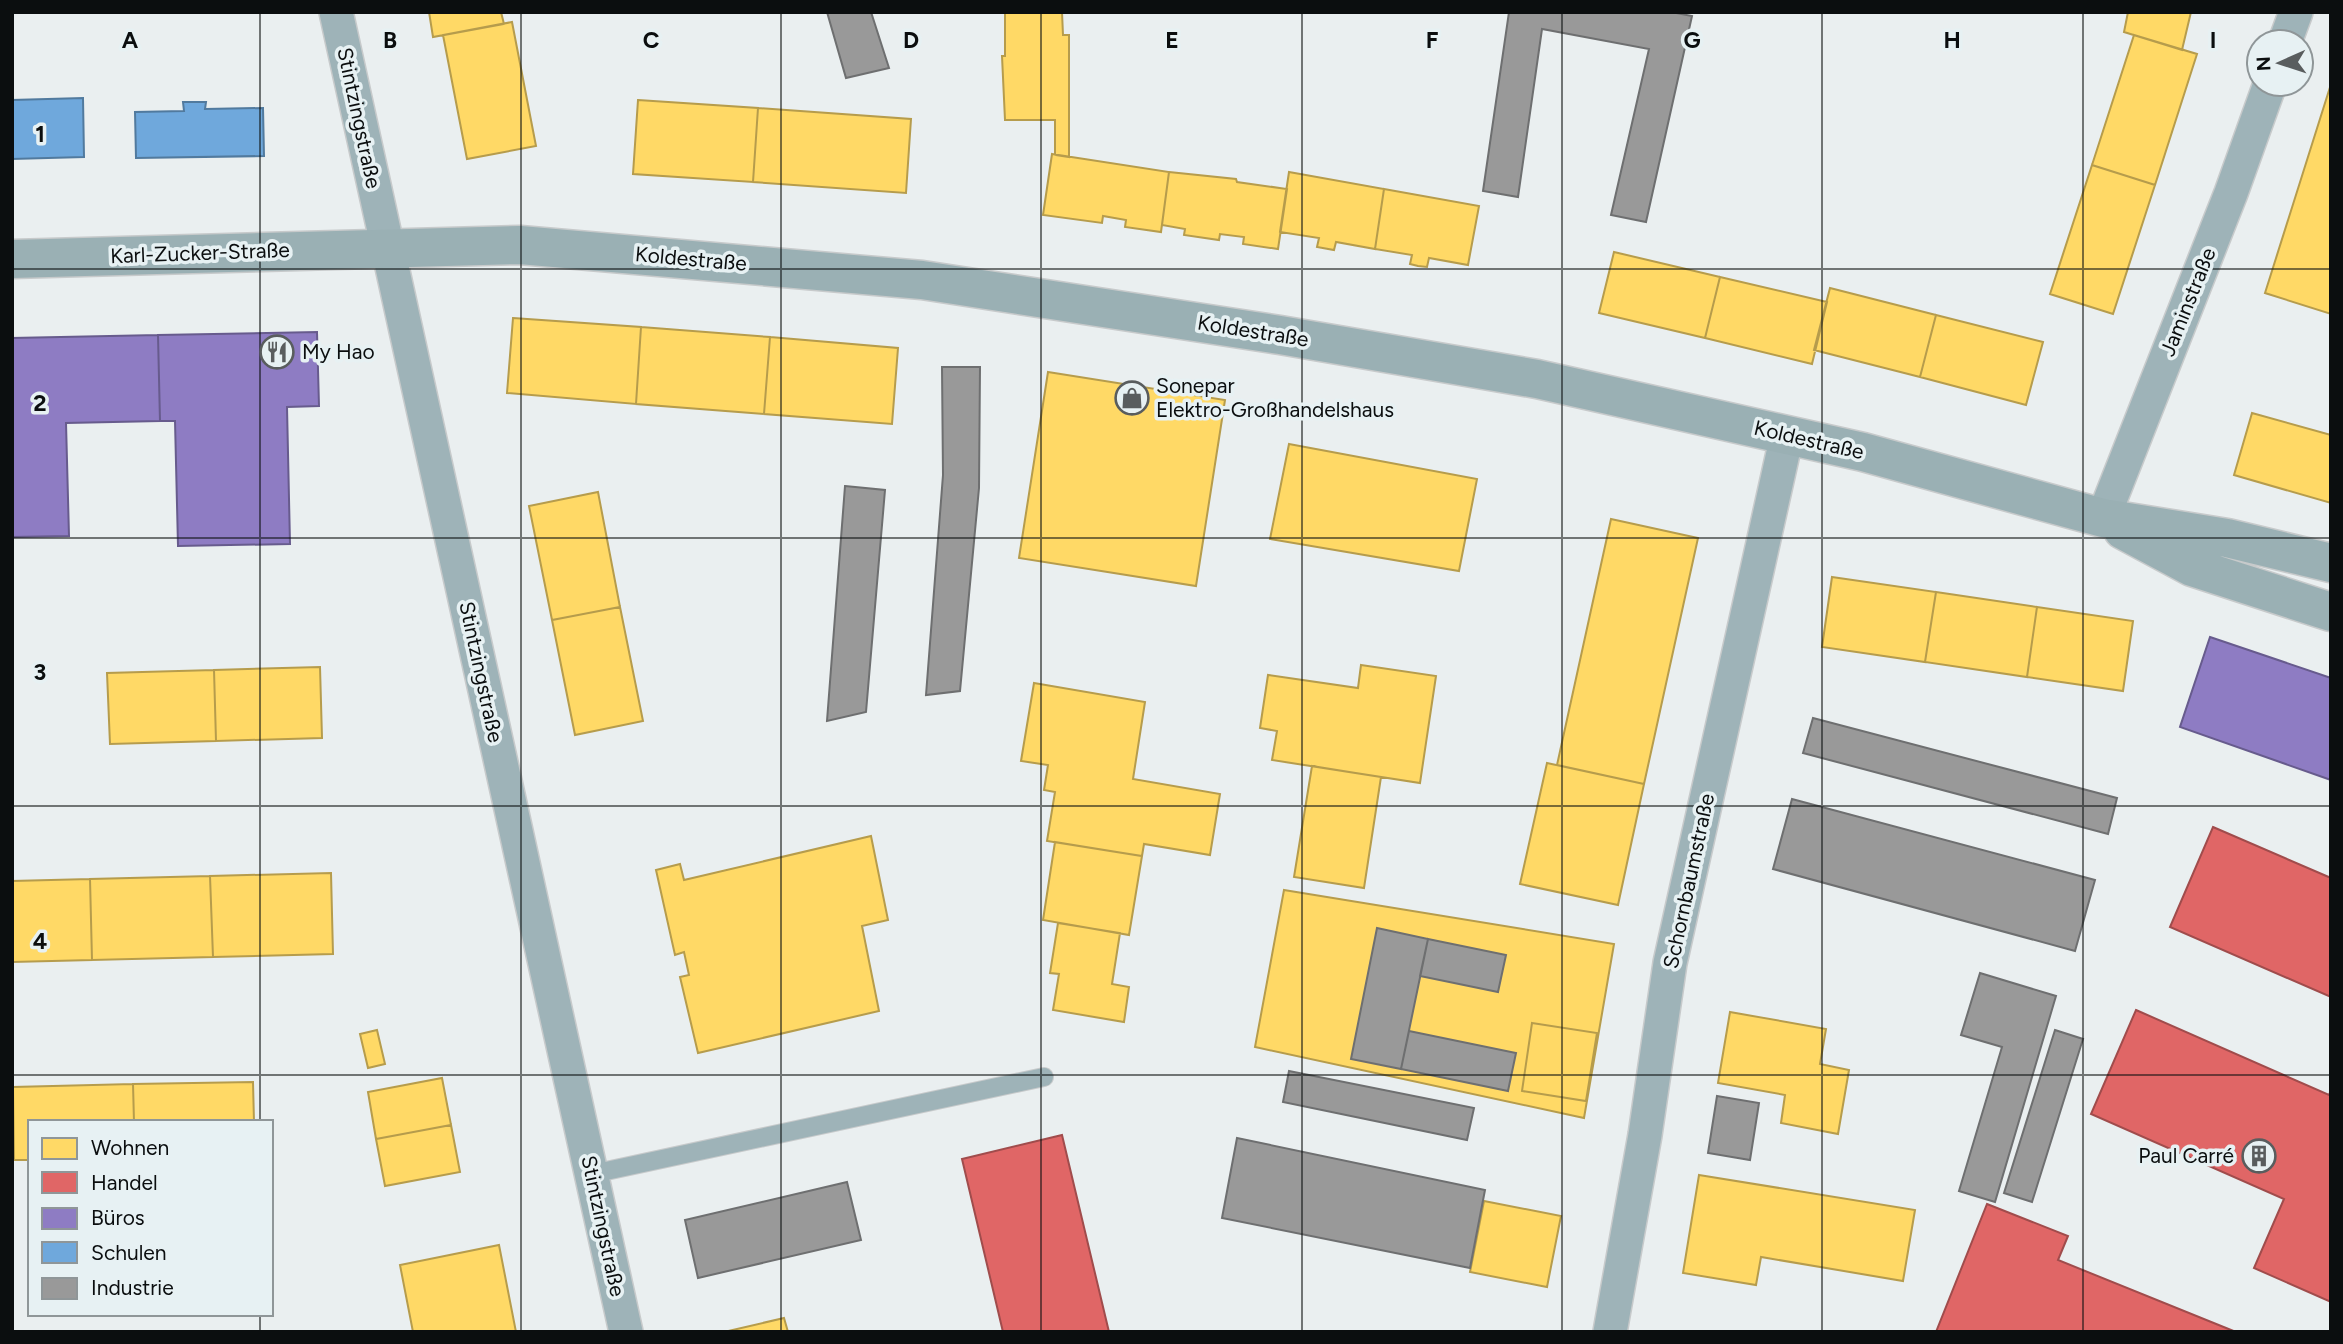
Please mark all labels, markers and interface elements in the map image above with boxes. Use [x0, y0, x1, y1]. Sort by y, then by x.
text: A [122, 26, 139, 54]
text: B [383, 26, 397, 54]
text: C [643, 26, 660, 54]
text: D [903, 26, 919, 54]
text: E [1165, 26, 1179, 54]
text: F [1426, 26, 1439, 54]
text: G [1683, 26, 1701, 54]
text: H [1943, 26, 1961, 54]
text: I [2210, 26, 2216, 54]
north arrow [2245, 28, 2315, 98]
street label: Stintzingstraße [332, 45, 387, 191]
text: N [2252, 56, 2275, 72]
text: 1 [35, 120, 45, 148]
street label: Karl-Zucker-Straße [110, 237, 290, 268]
street label: Koldestraße [634, 241, 748, 276]
street label: Jaminstraße [2154, 244, 2221, 360]
street label: Koldestraße [1196, 309, 1310, 352]
restaurant icon: My Hao [258, 333, 296, 371]
place label: My Hao [302, 339, 375, 364]
place label: Sonepar Elektro-Großhandelshaus [1156, 373, 1394, 422]
shop icon: Sonepar Elektro-Großhandelshaus [1113, 379, 1151, 417]
text: 2 [33, 389, 47, 417]
street label: Koldestraße [1752, 415, 1867, 464]
street label: Stintzingstraße [454, 599, 509, 745]
text: 3 [34, 658, 46, 686]
street label: Schornbaumstraße [1658, 791, 1719, 971]
text: 4 [33, 927, 47, 955]
legend [28, 1120, 273, 1316]
text: Wohnen [91, 1135, 169, 1160]
building icon: Paul Carré [2240, 1137, 2278, 1175]
place label: Paul Carré [2138, 1143, 2234, 1168]
street label: Stintzingstraße [576, 1153, 631, 1299]
text: Handel [91, 1170, 158, 1195]
text: Büros [91, 1205, 145, 1230]
text: Schulen [91, 1240, 167, 1265]
text: Industrie [91, 1275, 174, 1300]

